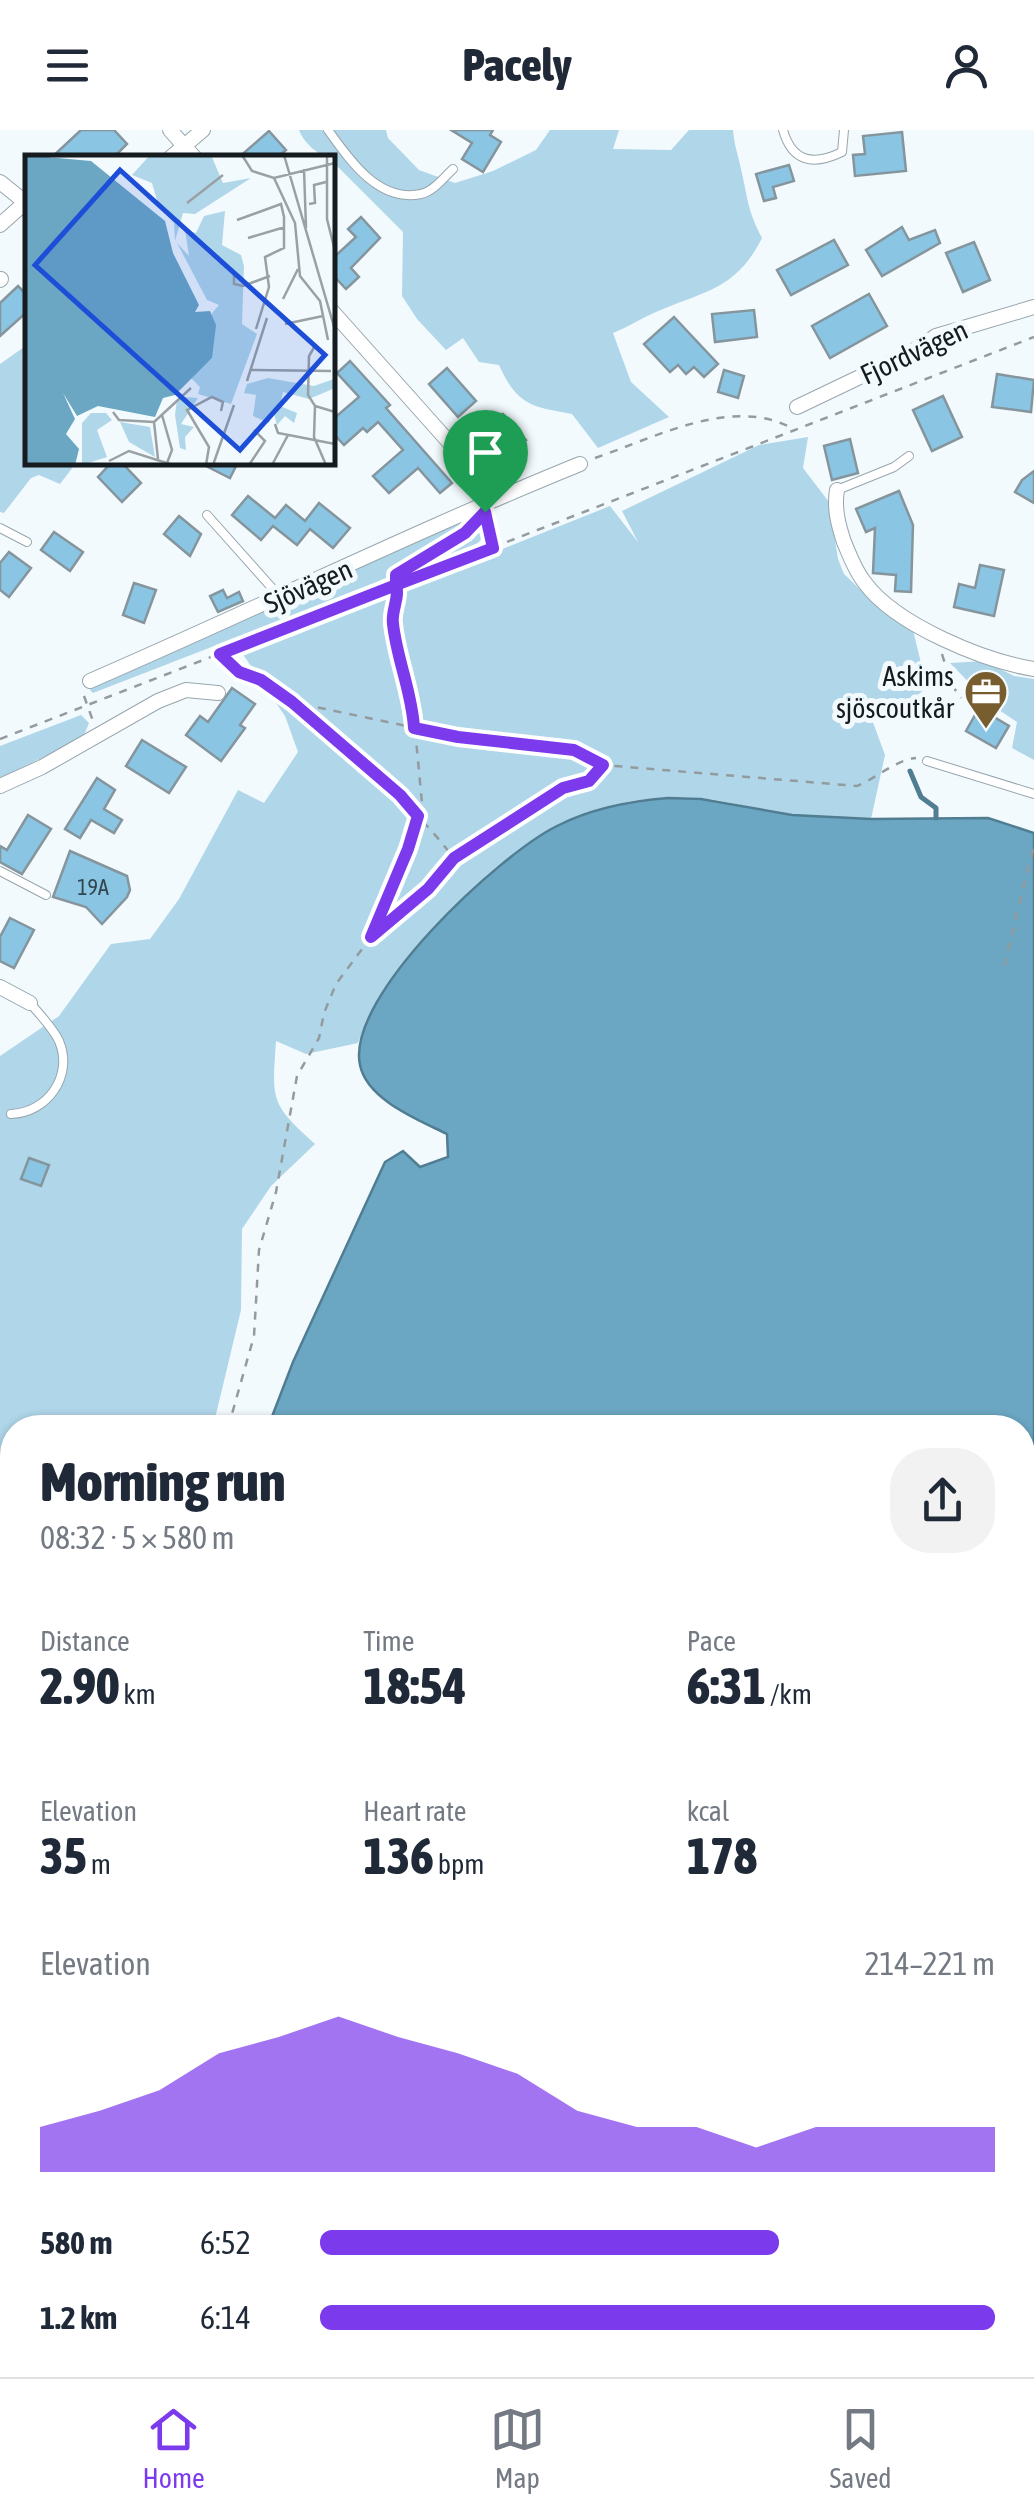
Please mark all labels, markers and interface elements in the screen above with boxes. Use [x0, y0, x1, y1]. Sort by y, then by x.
icon: menu [40, 38, 95, 93]
icon: person [939, 38, 994, 93]
text: Pacely [462, 39, 572, 91]
inset map [25, 155, 335, 465]
street label: Fjordvägen [855, 313, 973, 391]
pin [443, 410, 528, 513]
icon: arrive [458, 425, 513, 480]
street label: Sjövägen [259, 552, 357, 620]
place label: Askims sjöscoutkår [836, 660, 955, 724]
office icon: Askims sjöscoutkår [963, 669, 1009, 730]
house number: 19A [77, 874, 109, 900]
button: share [890, 1448, 995, 1553]
text: Morning run [40, 1450, 286, 1513]
text: 08:32 · 5 × 580 m [40, 1519, 234, 1556]
text: Distance [40, 1625, 130, 1657]
text: Time [363, 1625, 414, 1657]
text: Pace [687, 1625, 736, 1657]
text: 2.90 [40, 1657, 119, 1715]
text: 18:54 [363, 1657, 466, 1715]
text: 6:31 [687, 1657, 766, 1715]
text: km [119, 1678, 156, 1710]
text: /km [766, 1678, 812, 1710]
text: Elevation [40, 1795, 137, 1827]
text: Heart rate [363, 1795, 466, 1827]
text: kcal [687, 1795, 729, 1827]
text: 35 [40, 1827, 87, 1885]
text: 136 [363, 1827, 434, 1885]
text: 178 [687, 1827, 757, 1885]
text: m [87, 1848, 111, 1880]
text: bpm [434, 1848, 484, 1880]
text: Elevation [40, 1945, 151, 1982]
text: 214–221 m [865, 1945, 995, 1982]
text: 580 m [40, 2224, 113, 2261]
text: 6:52 [200, 2224, 251, 2261]
text: 1.2 km [40, 2299, 117, 2336]
text: 6:14 [200, 2299, 251, 2336]
tab: Home [142, 2402, 205, 2494]
tab: Map [490, 2402, 545, 2494]
tab: Saved [830, 2402, 892, 2494]

